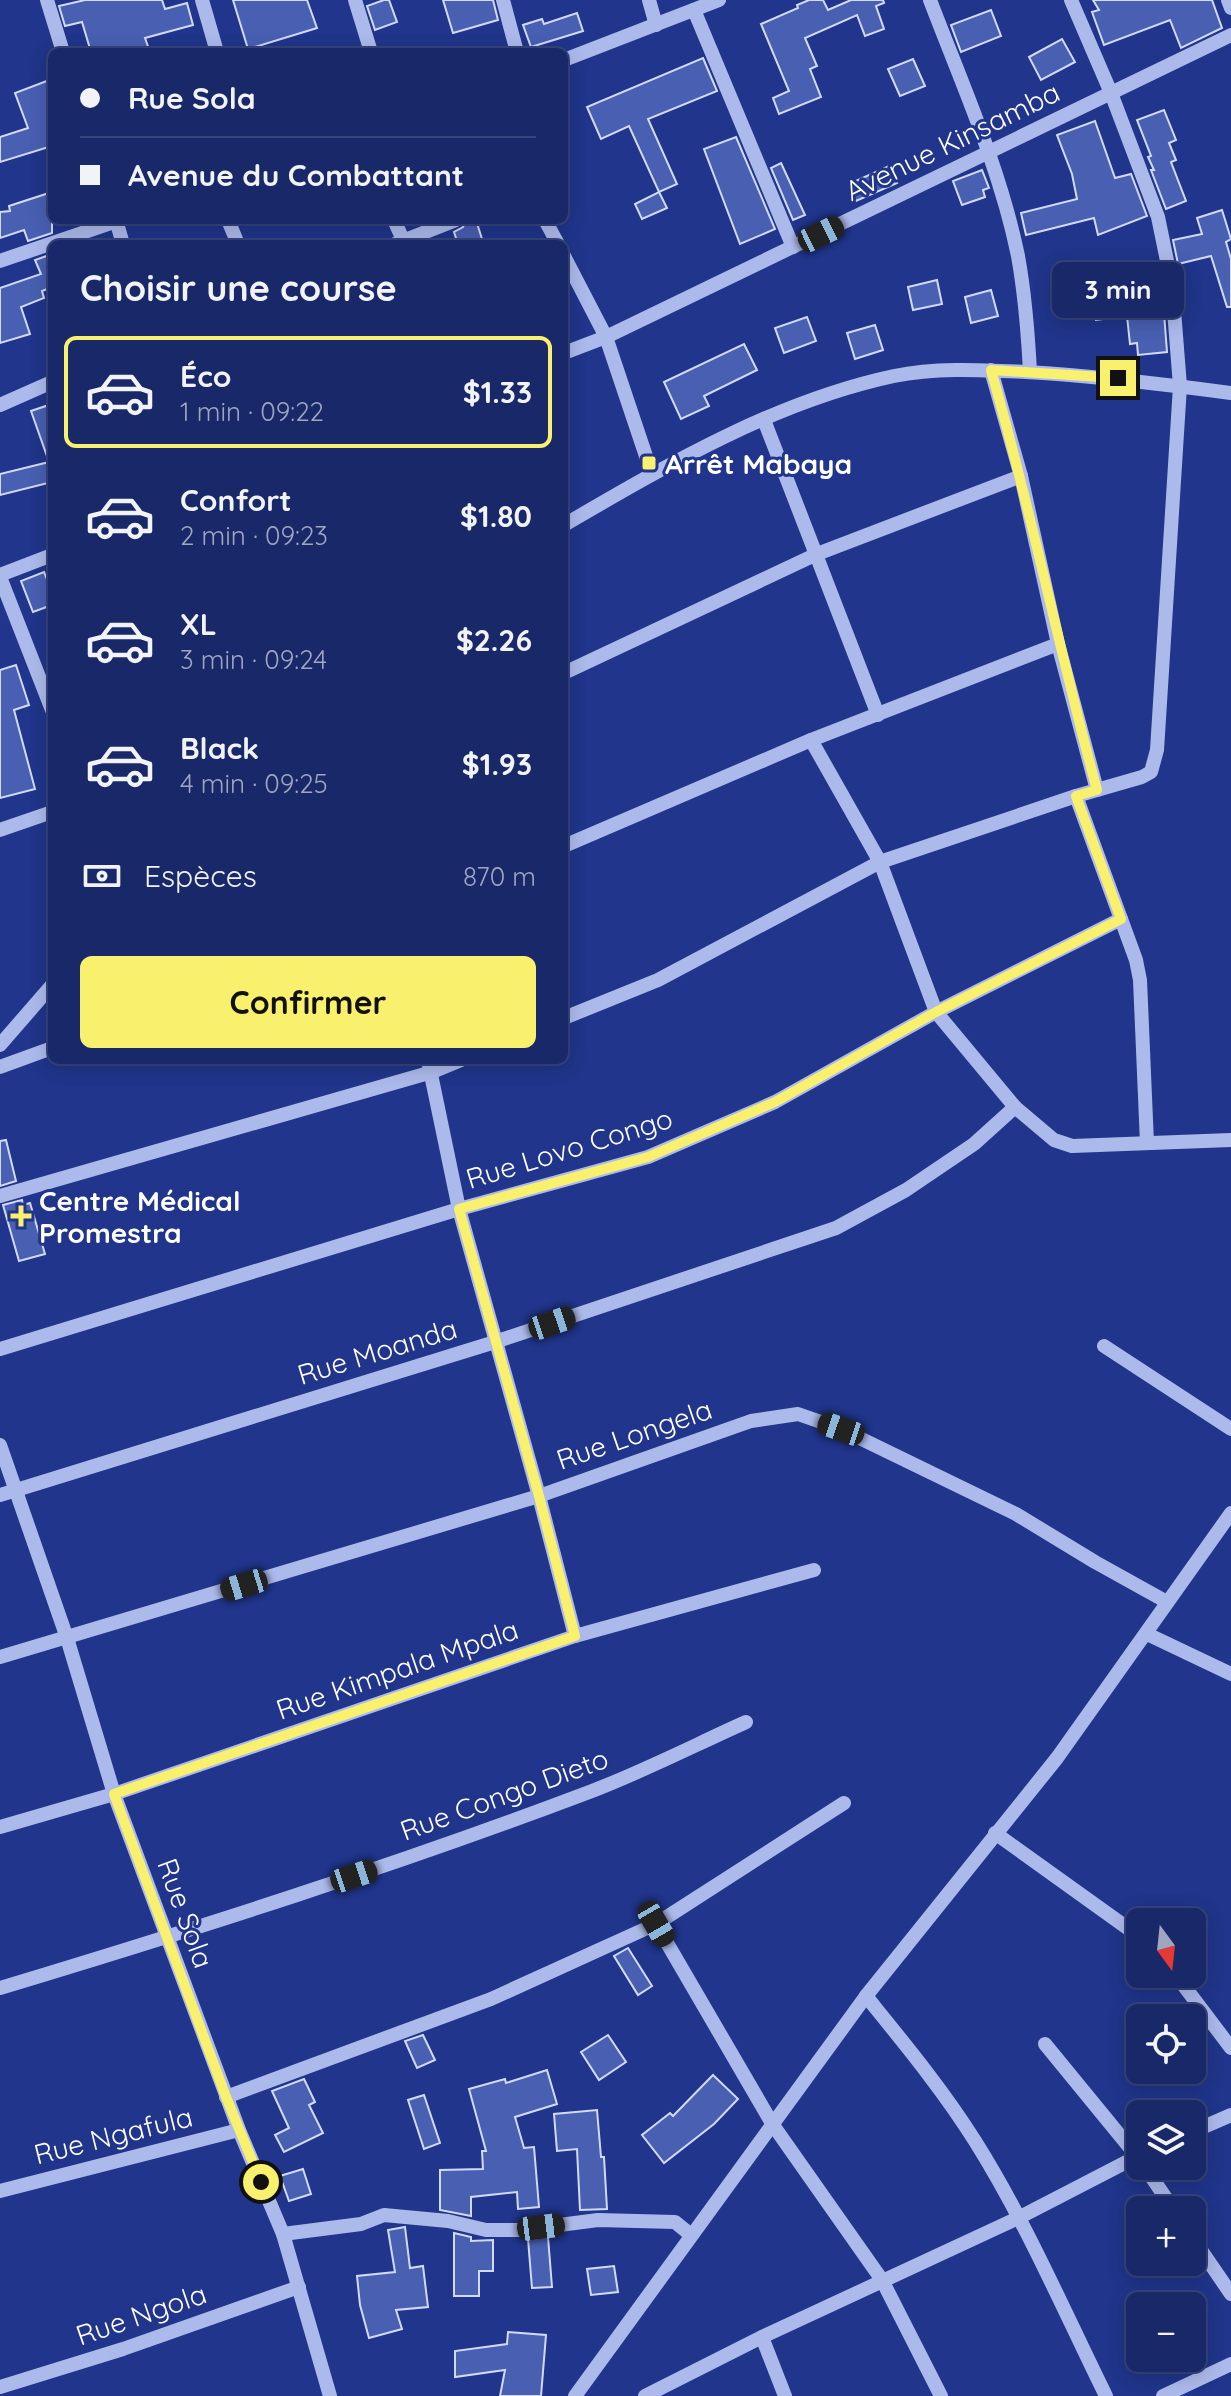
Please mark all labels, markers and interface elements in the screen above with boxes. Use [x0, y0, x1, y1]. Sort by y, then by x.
street label: Avenue Kinsamba [839, 74, 1065, 208]
text: Rue Sola [128, 79, 256, 117]
text: Avenue du Combattant [128, 156, 464, 194]
car [794, 213, 848, 255]
callout: 3 min [1052, 262, 1184, 318]
text: Choisir une course [80, 265, 397, 310]
text: 3 min [1085, 273, 1151, 306]
icon: car [84, 356, 156, 428]
text: Éco [180, 357, 231, 395]
route end [1100, 360, 1136, 396]
text: $1.33 [463, 373, 532, 411]
text: 1 min · 09:22 [180, 395, 324, 428]
place label: Arrêt Mabaya [665, 446, 852, 481]
marker: Arrêt Mabaya [640, 454, 658, 472]
icon: car [84, 480, 156, 552]
text: Confort [180, 481, 292, 519]
text: $1.80 [460, 497, 532, 535]
text: 2 min · 09:23 [180, 519, 328, 552]
icon: car [84, 604, 156, 676]
text: XL [180, 605, 217, 643]
text: $2.26 [456, 621, 532, 659]
text: 3 min · 09:24 [180, 643, 327, 676]
icon: car [84, 728, 156, 800]
text: Black [180, 729, 259, 767]
text: $1.93 [462, 745, 532, 783]
text: 4 min · 09:25 [180, 767, 328, 800]
icon: cash [80, 854, 124, 898]
text: Espèces [144, 857, 257, 895]
text: 870 m [463, 860, 536, 893]
button: Confirmer [80, 956, 536, 1048]
street label: Rue Lovo Congo [462, 1100, 676, 1196]
place label: Centre Médical Promestra [39, 1183, 240, 1250]
marker: Centre Médical Promestra [10, 1205, 32, 1227]
car [525, 1304, 579, 1342]
street label: Rue Moanda [293, 1310, 461, 1392]
street label: Rue Longela [552, 1391, 716, 1477]
car [814, 1410, 868, 1448]
car [218, 1567, 270, 1603]
street label: Rue Kimpala Mpala [271, 1611, 523, 1727]
street label: Rue Congo Dieto [395, 1740, 613, 1848]
street label: Rue Sola [150, 1853, 222, 1973]
car [327, 1857, 381, 1895]
car [634, 1897, 678, 1951]
north arrow [1126, 1908, 1206, 1988]
map controls [1126, 1908, 1206, 2372]
button: locate [1126, 2004, 1206, 2084]
street label: Rue Ngafula [30, 2098, 196, 2172]
button: layers [1126, 2100, 1206, 2180]
route start [243, 2164, 279, 2200]
button: + [1126, 2196, 1206, 2276]
car [516, 2212, 566, 2242]
street label: Rue Ngola [71, 2275, 211, 2353]
button: − [1126, 2292, 1206, 2372]

